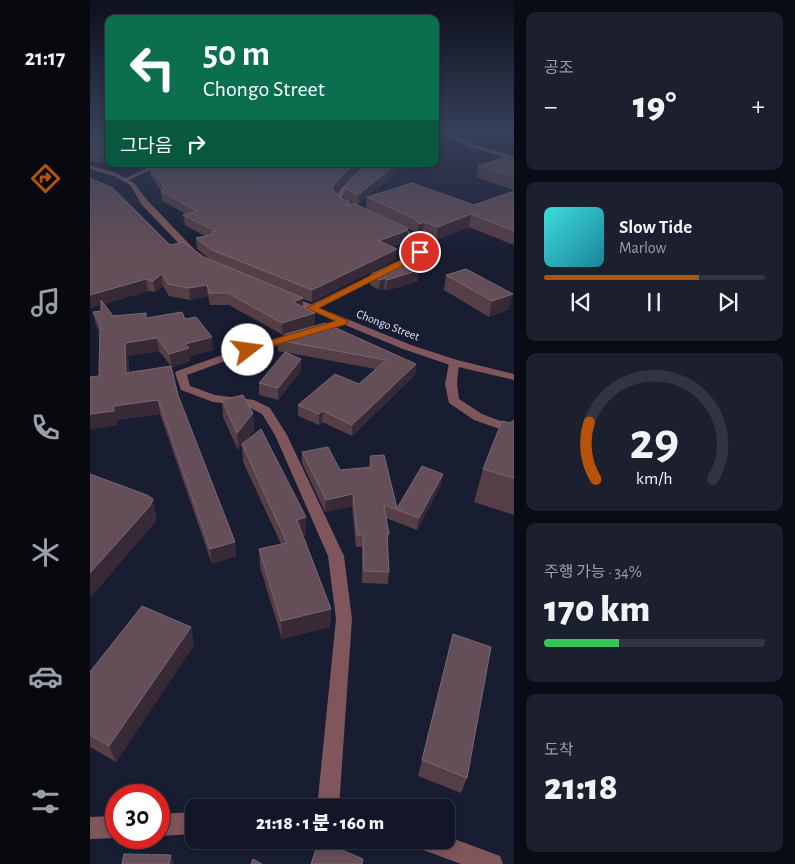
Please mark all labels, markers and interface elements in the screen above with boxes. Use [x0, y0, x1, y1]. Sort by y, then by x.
icon: left [120, 35, 185, 100]
text: 50 m [203, 37, 270, 72]
text: 21:17 [25, 47, 65, 69]
text: 공조 [544, 60, 573, 76]
text: Chongo Street [203, 78, 325, 100]
text: 19° [633, 87, 676, 125]
text: − [544, 93, 557, 121]
text: + [752, 93, 765, 121]
icon: right [182, 130, 210, 158]
text: 그다음 [120, 137, 172, 156]
icon: directions [28, 161, 63, 196]
text: Slow Tide [619, 218, 692, 237]
pin [399, 231, 441, 273]
icon: arrive [406, 238, 434, 266]
text: Marlow [619, 240, 666, 256]
icon: music [28, 285, 63, 320]
icon: previous [567, 288, 595, 316]
icon: pause [640, 288, 668, 316]
icon: next [714, 288, 742, 316]
street label: Chongo Street [355, 307, 421, 343]
position arrow [221, 323, 273, 375]
icon: phone [28, 410, 63, 445]
text: 29 [630, 416, 679, 468]
text: km/h [636, 470, 673, 488]
icon: climate [28, 535, 63, 570]
text: 주행 가능 · 34% [544, 564, 642, 580]
text: 170 km [544, 591, 650, 629]
icon: car [28, 659, 63, 694]
text: 도착 [544, 742, 573, 758]
text: 21:18 [544, 769, 618, 807]
icon: filters [28, 784, 63, 819]
speed limit sign: 30 [105, 784, 170, 849]
text: 21:18 · 1 분 · 160 m [256, 814, 384, 833]

